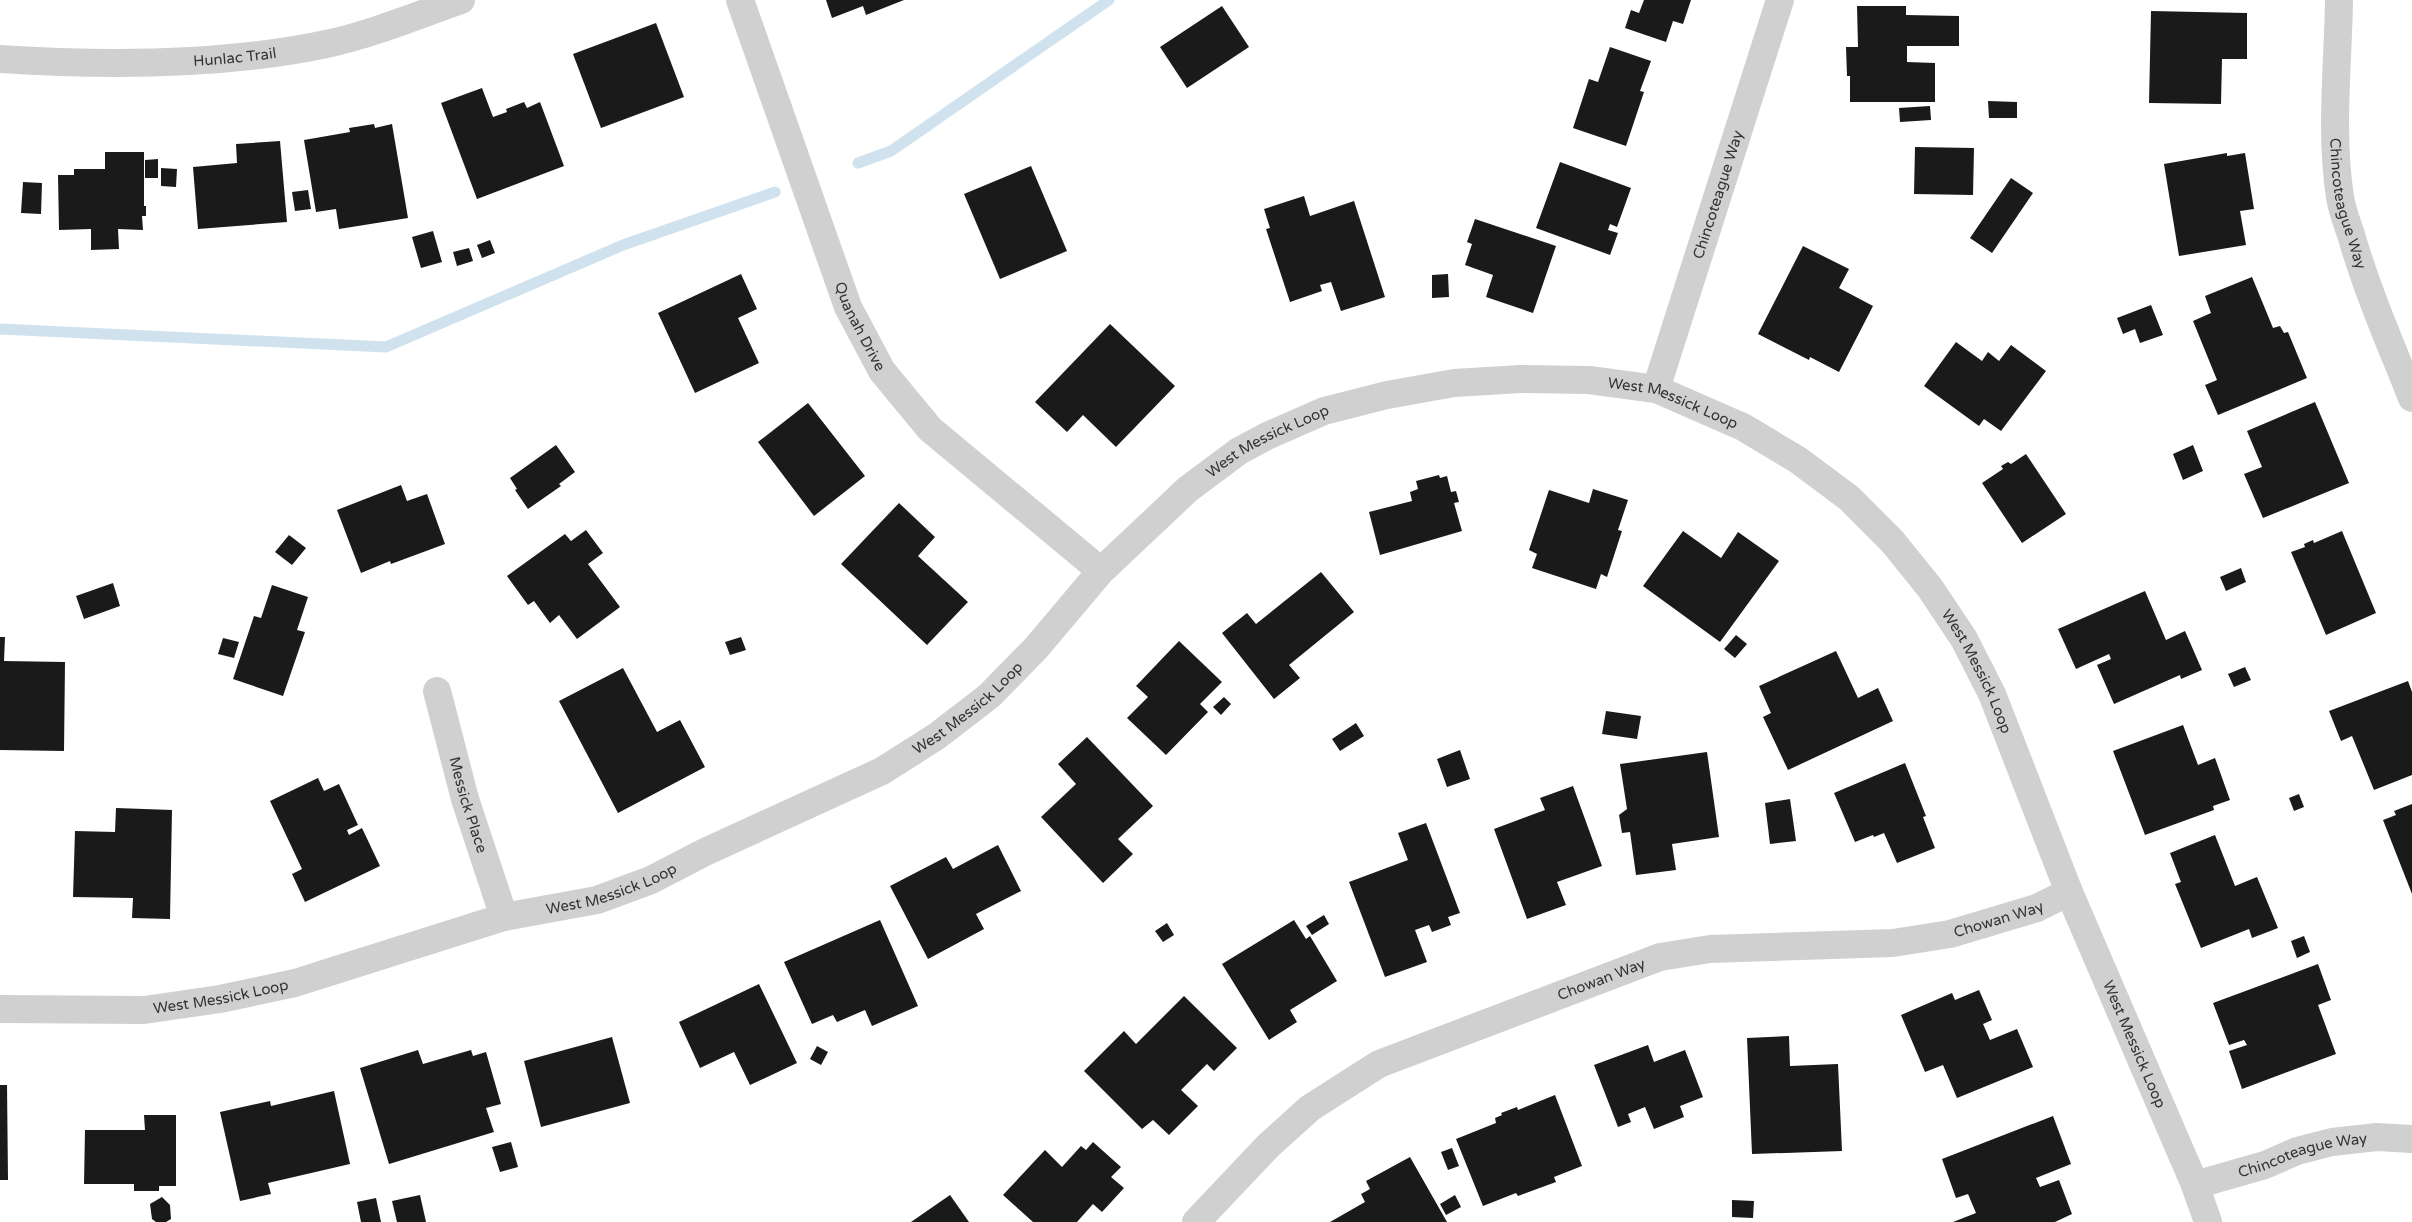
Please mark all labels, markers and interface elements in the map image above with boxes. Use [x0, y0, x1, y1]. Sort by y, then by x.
street label: Hunlac Trail [193, 44, 278, 70]
street label: Chincoteague Way [1689, 128, 1747, 261]
street label: Chincoteague Way [2326, 138, 2370, 271]
street label: Quanah Drive [831, 279, 889, 374]
street label: West Messick Loop [1607, 374, 1741, 433]
street label: West Messick Loop [1203, 401, 1332, 481]
street label: West Messick Loop [1938, 606, 2015, 736]
street label: West Messick Loop [909, 658, 1027, 758]
street label: Messick Place [445, 755, 491, 855]
street label: West Messick Loop [544, 859, 680, 918]
street label: Chowan Way [1952, 897, 2047, 941]
street label: Chowan Way [1555, 954, 1648, 1004]
street label: West Messick Loop [152, 976, 290, 1018]
street label: West Messick Loop [2099, 978, 2170, 1111]
street label: Chincoteague Way [2236, 1129, 2368, 1181]

